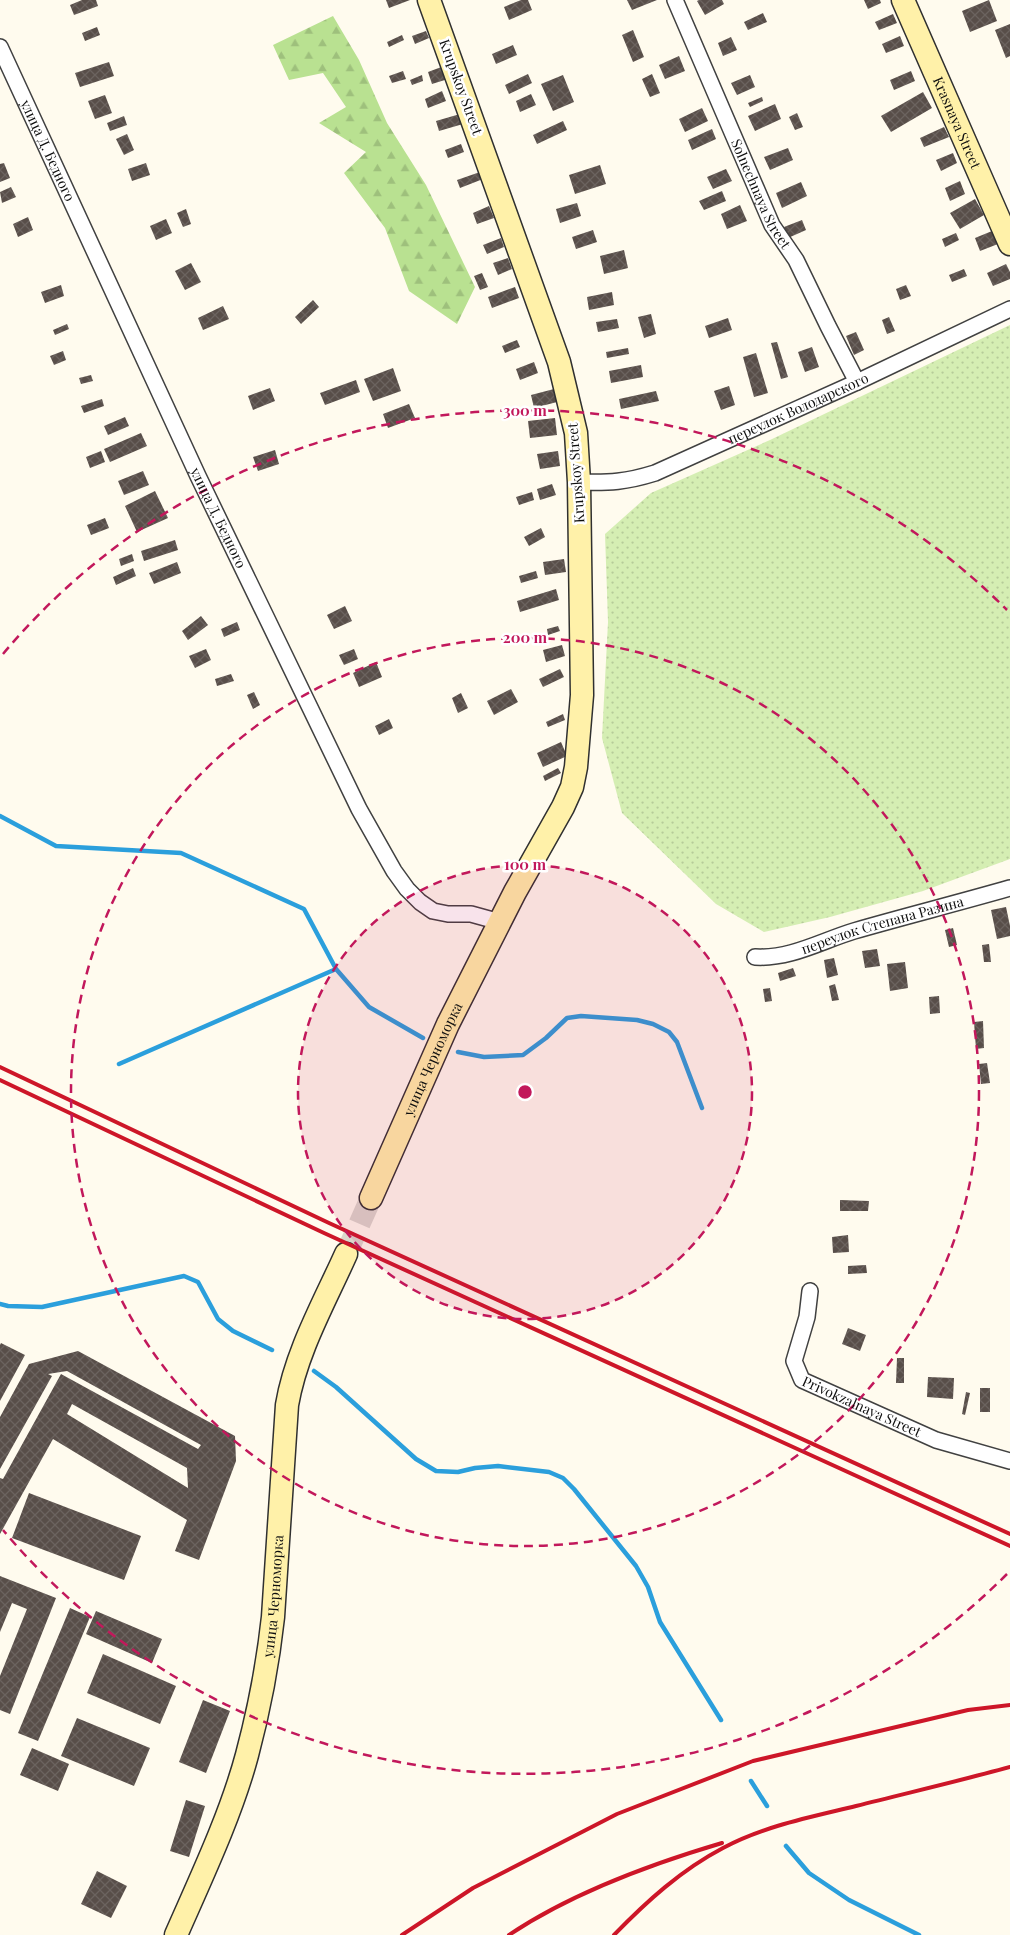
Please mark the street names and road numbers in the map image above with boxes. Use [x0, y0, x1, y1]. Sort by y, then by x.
street label: Krupskoy Street [435, 36, 488, 138]
street label: Krasnaya Street [929, 73, 986, 173]
street label: улица Д. Бедного [16, 95, 80, 204]
street label: Solnechnaya Street [727, 136, 796, 253]
street label: переулок Володарского [724, 368, 872, 448]
street label: Krupskoy Street [562, 421, 588, 524]
street label: улица Д. Бедного [186, 463, 251, 572]
street label: переулок Степана Разина [799, 891, 965, 958]
street label: улица Черноморка [398, 999, 466, 1120]
street label: Privokzalnaya Street [799, 1371, 925, 1442]
street label: улица Черноморка [258, 1534, 287, 1660]

